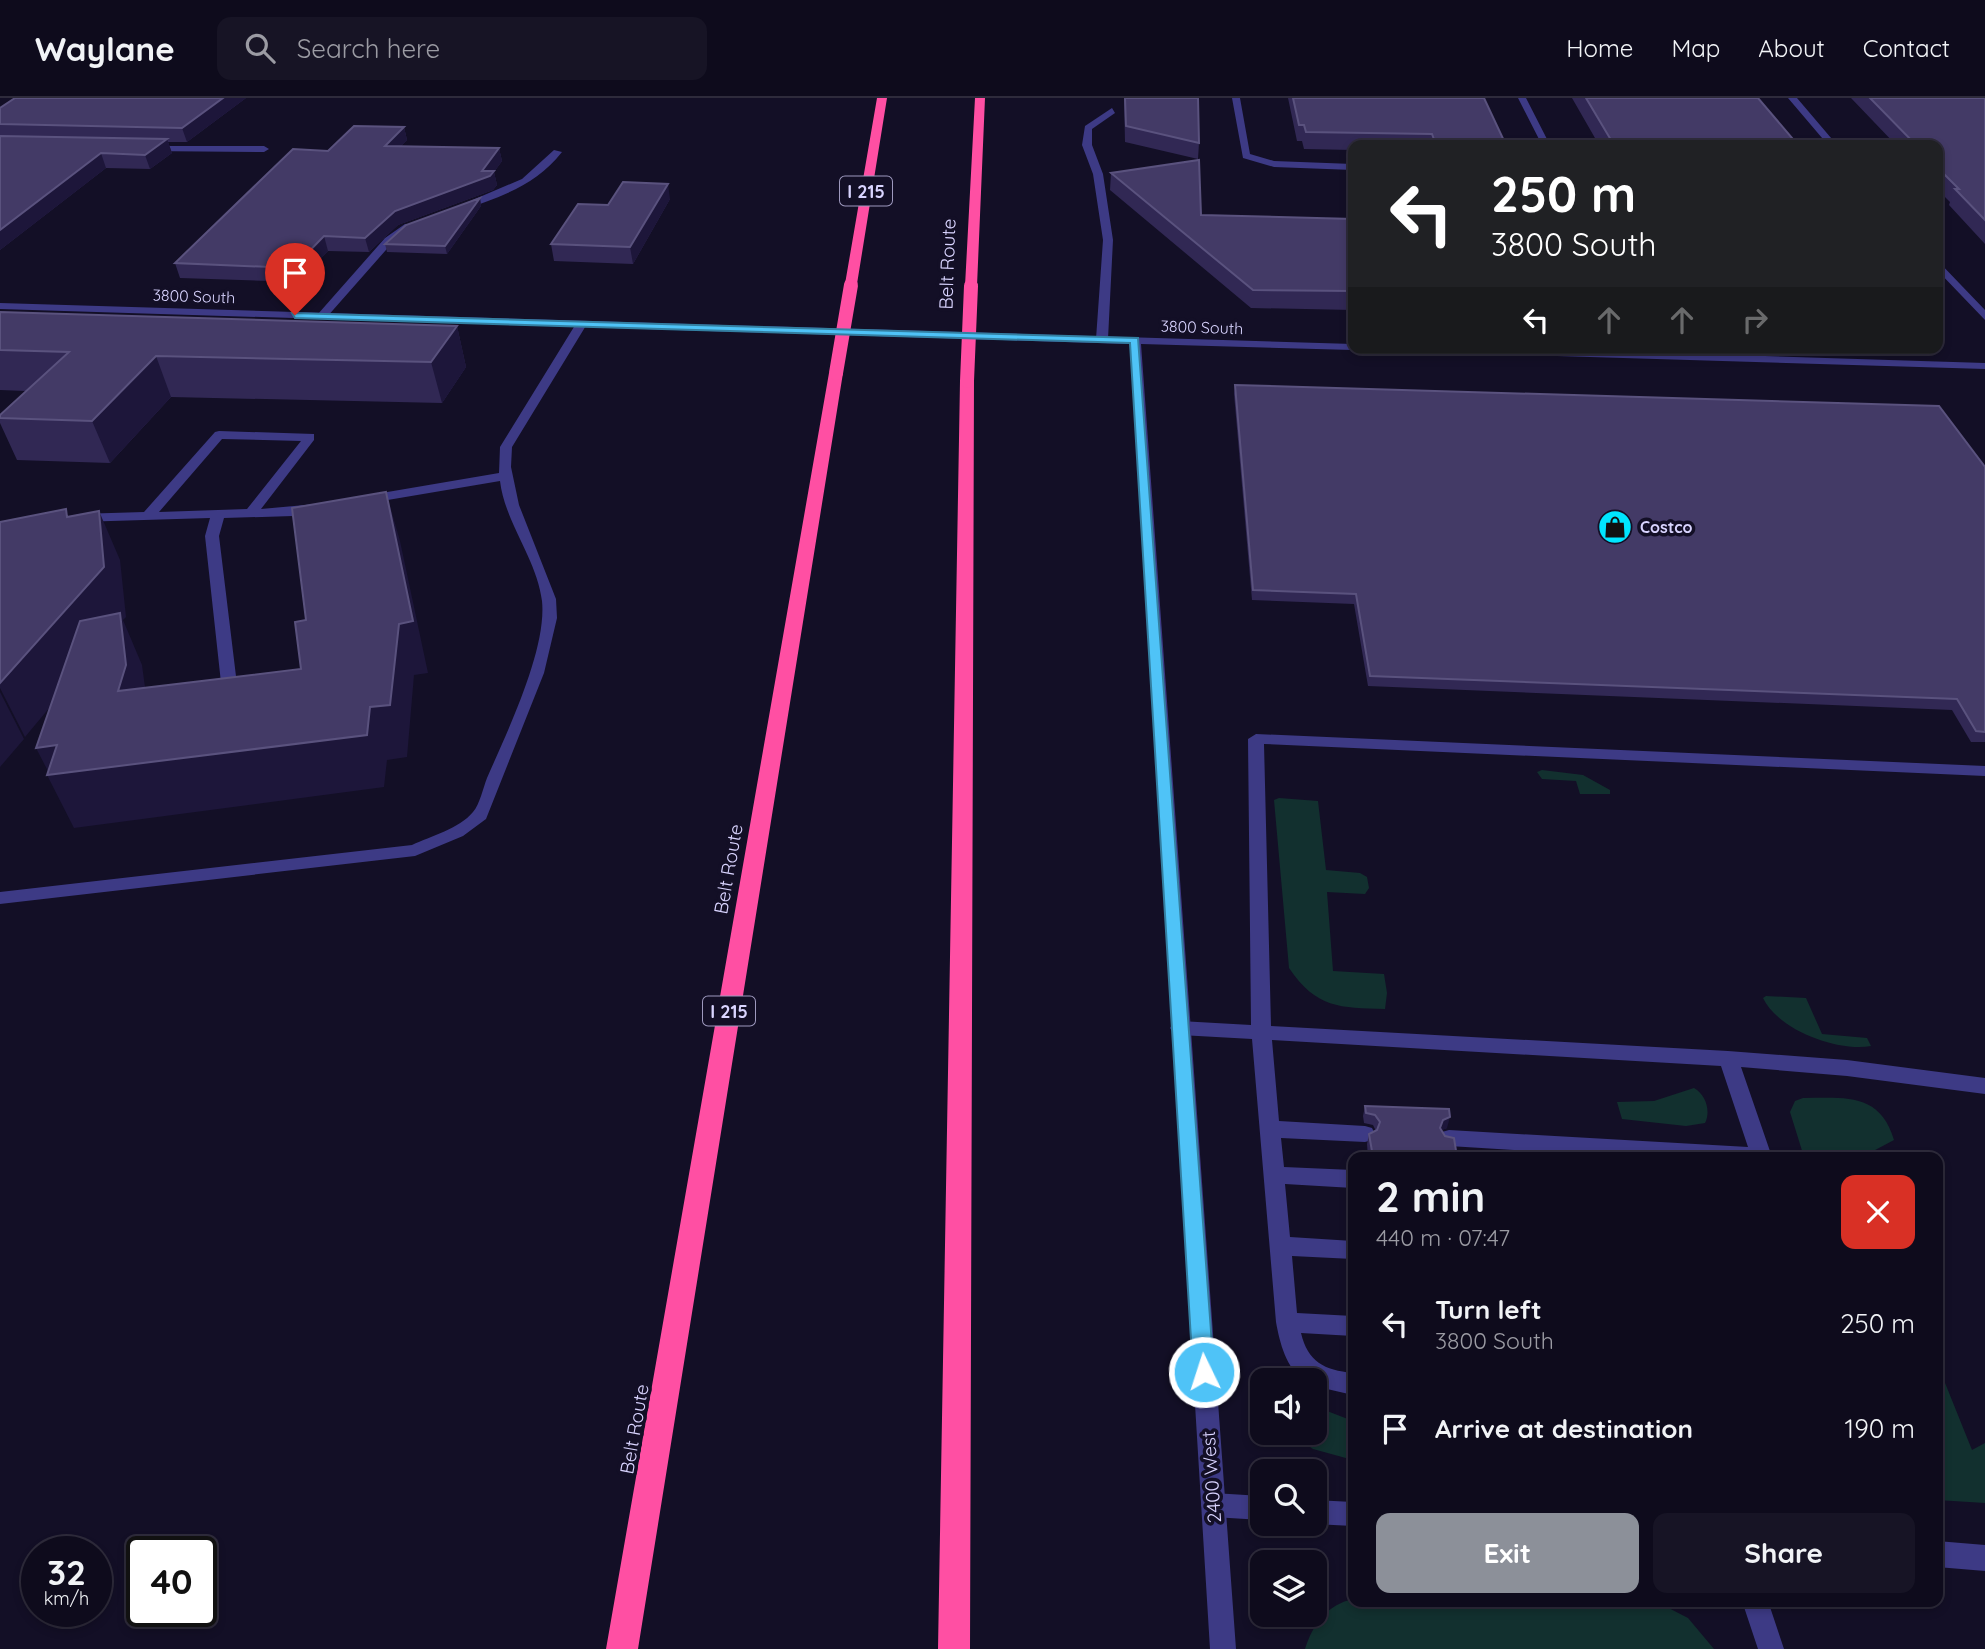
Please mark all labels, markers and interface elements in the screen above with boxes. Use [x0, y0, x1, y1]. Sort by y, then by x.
search box [217, 17, 707, 80]
text: Waylane [35, 28, 175, 69]
icon: search [241, 29, 279, 67]
text: Search here [297, 32, 440, 65]
text: Home [1566, 33, 1633, 63]
text: Map [1671, 33, 1720, 63]
text: About [1758, 33, 1825, 63]
text: Contact [1863, 33, 1950, 63]
text: 250 m [1491, 163, 1636, 224]
icon: left [1376, 168, 1467, 259]
road number: I 215 [840, 176, 892, 206]
street label: Belt Route [933, 218, 961, 310]
text: 3800 South [1491, 224, 1656, 264]
pin [265, 243, 325, 315]
icon: arrive [276, 254, 314, 292]
street label: 3800 South [152, 285, 236, 307]
icon: left [1517, 301, 1555, 339]
icon: ahead [1590, 301, 1628, 339]
icon: ahead [1663, 301, 1701, 339]
icon: right [1736, 301, 1774, 339]
street label: 3800 South [1160, 316, 1244, 338]
shop icon: Costco [1596, 508, 1634, 546]
place label: Costco [1640, 517, 1693, 537]
street label: Belt Route [708, 822, 748, 916]
road number: I 215 [703, 996, 755, 1026]
text: 2 min [1376, 1170, 1485, 1223]
button: close [1841, 1175, 1915, 1249]
text: 440 m · 07:47 [1376, 1223, 1510, 1252]
text: Turn left [1435, 1293, 1542, 1326]
icon: left [1376, 1305, 1414, 1343]
text: 250 m [1840, 1307, 1915, 1340]
text: 3800 South [1435, 1326, 1554, 1355]
position arrow [1167, 1335, 1241, 1409]
map controls [1250, 1368, 1327, 1627]
button: sound [1250, 1368, 1327, 1445]
street label: Belt Route [614, 1382, 654, 1476]
icon: arrive [1376, 1410, 1414, 1448]
text: Arrive at destination [1435, 1412, 1693, 1445]
text: 190 m [1845, 1412, 1915, 1445]
street label: 2400 West [1196, 1430, 1226, 1524]
button: search [1250, 1459, 1327, 1536]
button: Exit [1376, 1513, 1639, 1593]
button: Share [1653, 1513, 1915, 1593]
speed limit sign: 40 [126, 1536, 217, 1627]
text: 32 [47, 1550, 86, 1594]
button: layers [1250, 1550, 1327, 1627]
text: km/h [44, 1587, 89, 1610]

